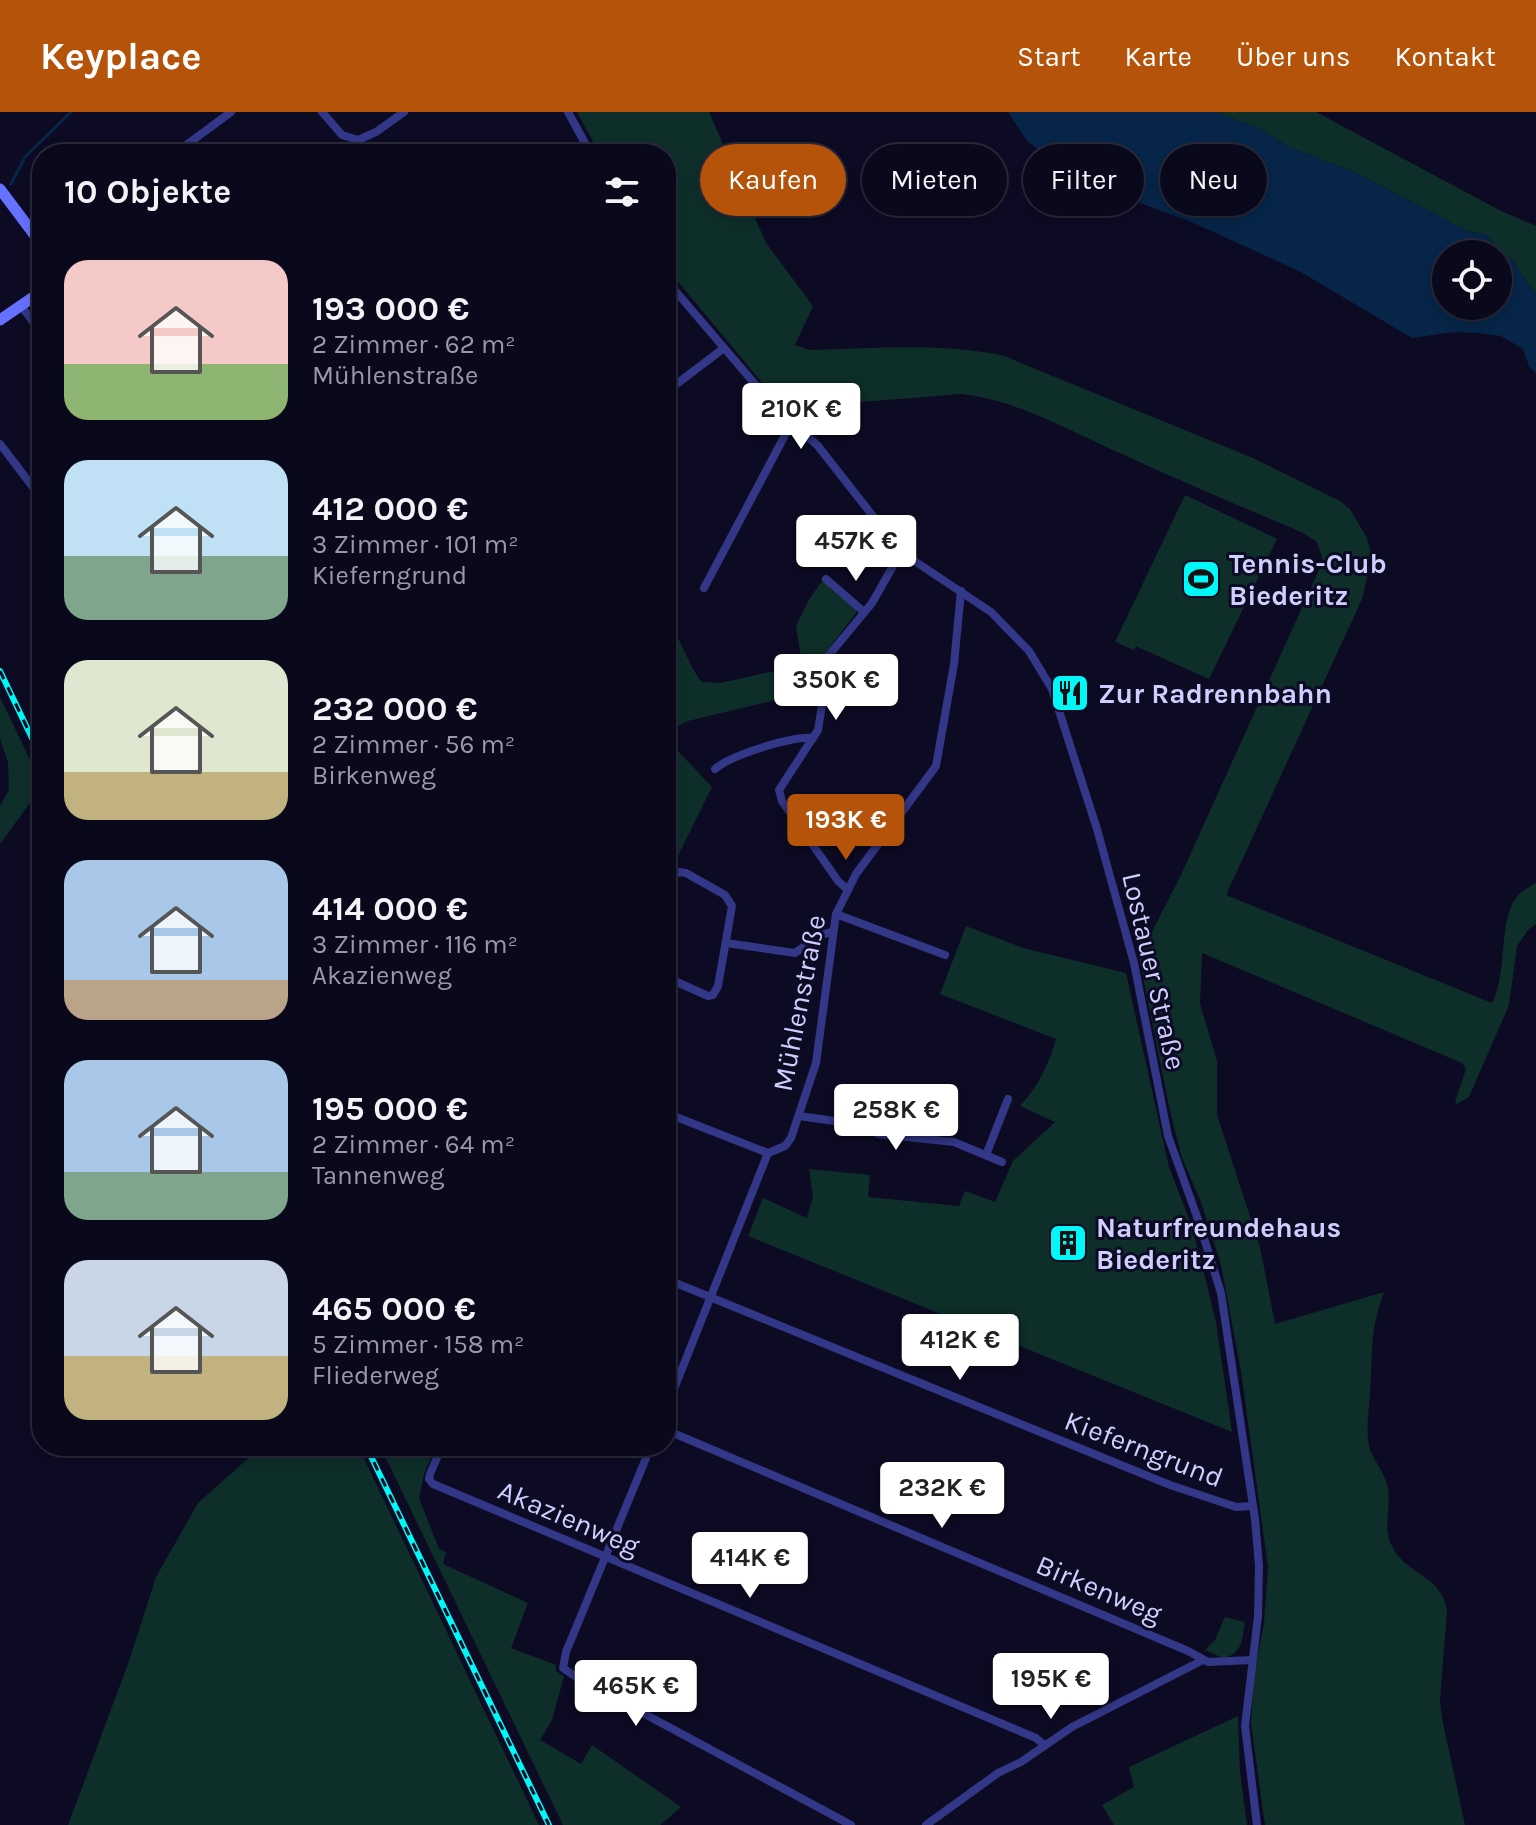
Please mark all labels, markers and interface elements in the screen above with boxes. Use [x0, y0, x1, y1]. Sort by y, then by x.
text: Keyplace [40, 34, 201, 79]
text: Start [1017, 40, 1080, 73]
text: Karte [1124, 40, 1192, 73]
text: Über uns [1236, 40, 1351, 73]
text: Kontakt [1395, 40, 1496, 73]
chip: Kaufen [700, 144, 846, 216]
chip: Mieten [862, 144, 1007, 216]
chip: Filter [1023, 144, 1144, 216]
chip: Neu [1160, 144, 1267, 216]
icon: filters [600, 170, 644, 214]
text: 10 Objekte [64, 172, 231, 212]
map controls [1432, 240, 1512, 320]
button: locate [1432, 240, 1512, 320]
text: 193 000 € [312, 289, 469, 329]
icon: home [128, 292, 224, 388]
text: 2 Zimmer · 62 m² [312, 329, 516, 360]
text: Mühlenstraße [312, 360, 478, 391]
pin: 210K € [736, 383, 866, 451]
text: 210K € [760, 393, 842, 424]
text: 412 000 € [312, 489, 468, 529]
icon: home [128, 492, 224, 588]
pin: 457K € [791, 515, 921, 583]
text: 457K € [814, 525, 898, 556]
text: 3 Zimmer · 101 m² [312, 529, 519, 560]
place label: Tennis-Club Biederitz [1229, 547, 1387, 612]
sports icon: Tennis-Club Biederitz [1180, 558, 1222, 600]
text: Kieferngrund [312, 560, 467, 591]
pin: 350K € [771, 654, 901, 722]
text: 350K € [792, 664, 880, 695]
restaurant icon: Zur Radrennbahn [1049, 672, 1091, 714]
place label: Zur Radrennbahn [1098, 677, 1332, 710]
text: 232 000 € [312, 689, 478, 729]
icon: home [128, 692, 224, 788]
text: 2 Zimmer · 56 m² [312, 729, 515, 760]
text: Birkenweg [312, 760, 436, 791]
pin: 193K € [781, 794, 911, 862]
text: 193K € [805, 804, 887, 835]
street label: Lostauer Straße [1115, 869, 1193, 1073]
text: 414 000 € [312, 889, 468, 929]
icon: home [128, 892, 224, 988]
street label: Mühlenstraße [766, 912, 832, 1094]
text: 3 Zimmer · 116 m² [312, 929, 518, 960]
text: Akazienweg [312, 960, 452, 991]
pin: 258K € [831, 1084, 961, 1152]
text: 195 000 € [312, 1089, 468, 1129]
icon: home [128, 1092, 224, 1188]
text: 258K € [852, 1094, 940, 1125]
text: 2 Zimmer · 64 m² [312, 1129, 515, 1160]
text: Tannenweg [312, 1160, 444, 1191]
place label: Naturfreundehaus Biederitz [1096, 1211, 1341, 1276]
building icon: Naturfreundehaus Biederitz [1047, 1222, 1089, 1264]
text: 465 000 € [312, 1289, 476, 1329]
icon: home [128, 1292, 224, 1388]
pin: 412K € [895, 1314, 1025, 1382]
text: 412K € [920, 1324, 1000, 1355]
text: 5 Zimmer · 158 m² [312, 1329, 525, 1360]
text: Fliederweg [312, 1360, 439, 1391]
street label: Kieferngrund [1060, 1404, 1228, 1494]
pin: 232K € [877, 1462, 1007, 1530]
text: 232K € [898, 1472, 986, 1503]
street label: Akazienweg [493, 1473, 645, 1563]
pin: 414K € [685, 1532, 815, 1600]
text: 414K € [710, 1542, 790, 1573]
street label: Birkenweg [1031, 1548, 1167, 1630]
pin: 195K € [986, 1653, 1116, 1721]
pin: 465K € [571, 1660, 701, 1728]
text: 195K € [1011, 1663, 1091, 1694]
text: 465K € [593, 1670, 679, 1701]

